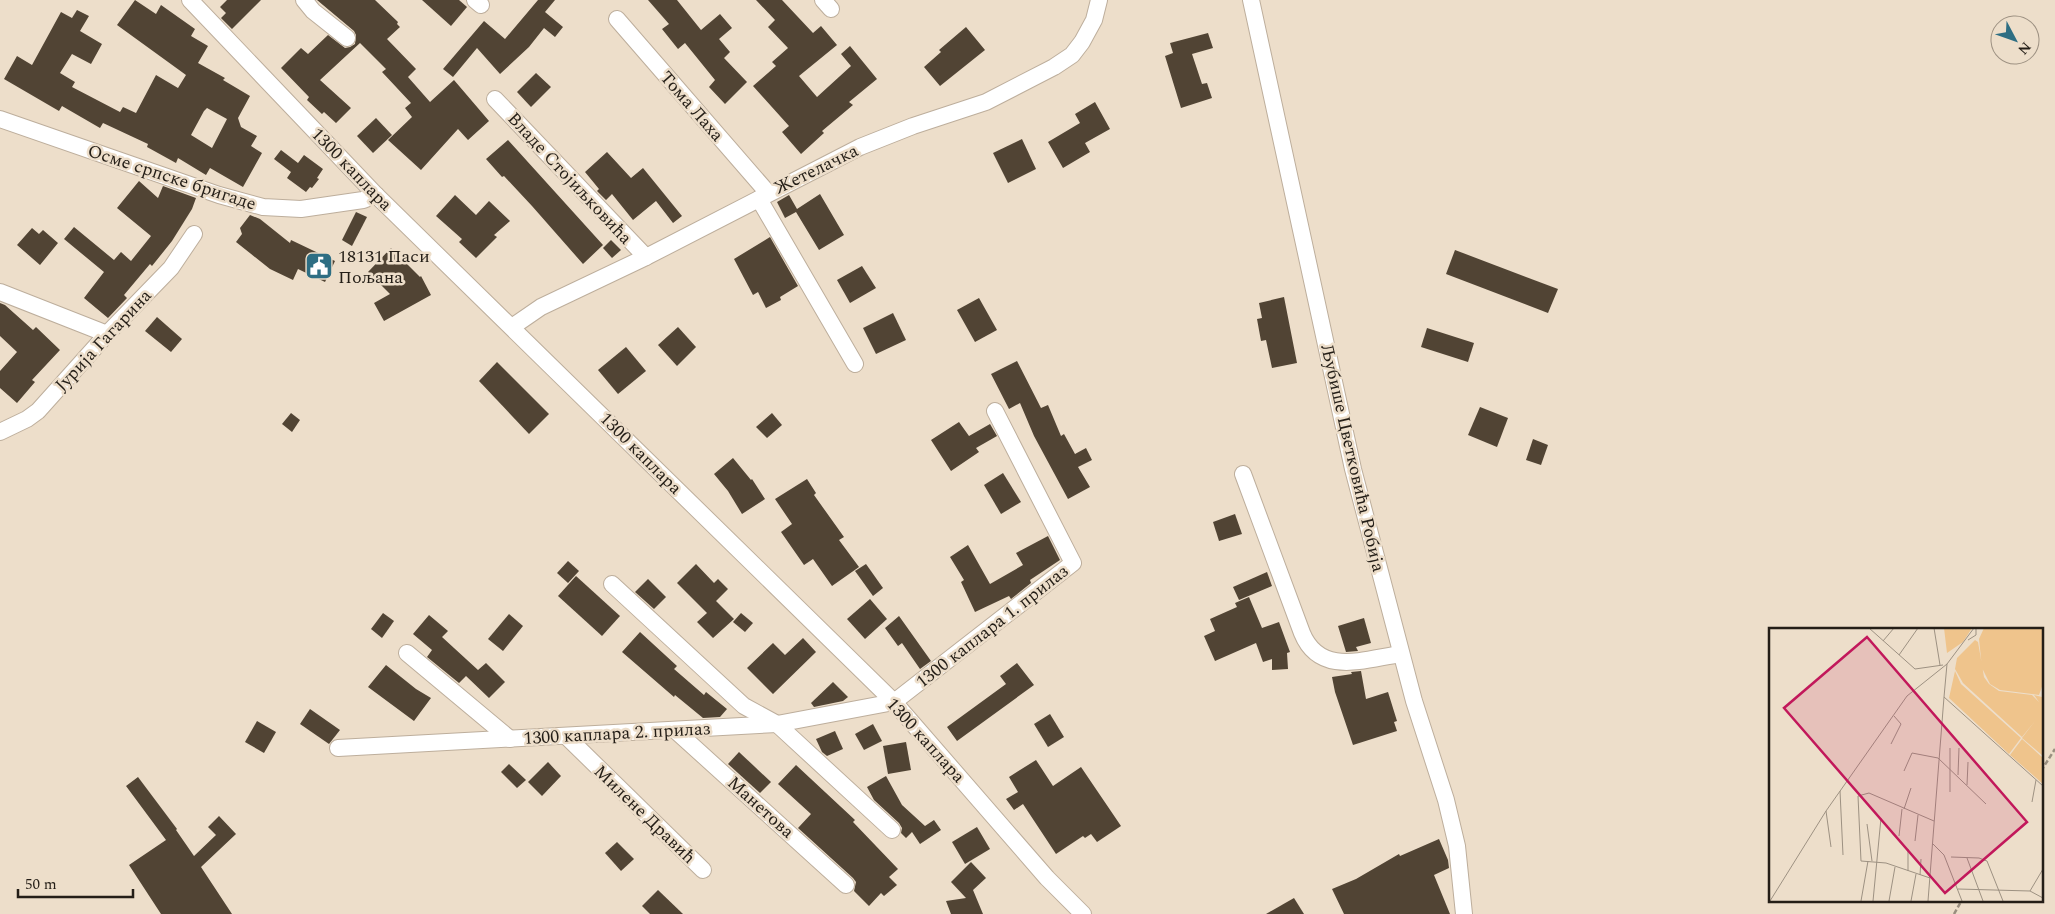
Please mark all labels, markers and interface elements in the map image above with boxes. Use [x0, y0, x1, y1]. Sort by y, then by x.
north arrow [1990, 15, 2040, 65]
text: N [2013, 37, 2036, 59]
street label: Тома Лаха [653, 65, 730, 148]
street label: Владе Стојиљковића [501, 106, 638, 251]
street label: 1300 каплара [305, 121, 399, 217]
street label: Осме српске бригаде [84, 137, 260, 218]
street label: Жетелачка [769, 137, 863, 202]
place label: 18131 Паси Пољана [338, 243, 430, 291]
public building icon: 18131 Паси Пољана [304, 251, 334, 281]
street label: Јурија Гагарина [49, 283, 158, 398]
street label: Љубише Цветковића Робија [1313, 342, 1392, 575]
street label: 1300 каплара [593, 406, 688, 501]
street label: 1300 каплара 1. прилаз [910, 558, 1075, 695]
inset map [1769, 628, 2042, 902]
street label: 1300 каплара [880, 691, 972, 789]
street label: 1300 каплара 2. прилаз [523, 715, 711, 752]
street label: Милене Дравић [588, 759, 702, 870]
street label: Манетова [721, 770, 800, 845]
scale bar [18, 866, 132, 898]
text: 50 m [25, 873, 57, 896]

